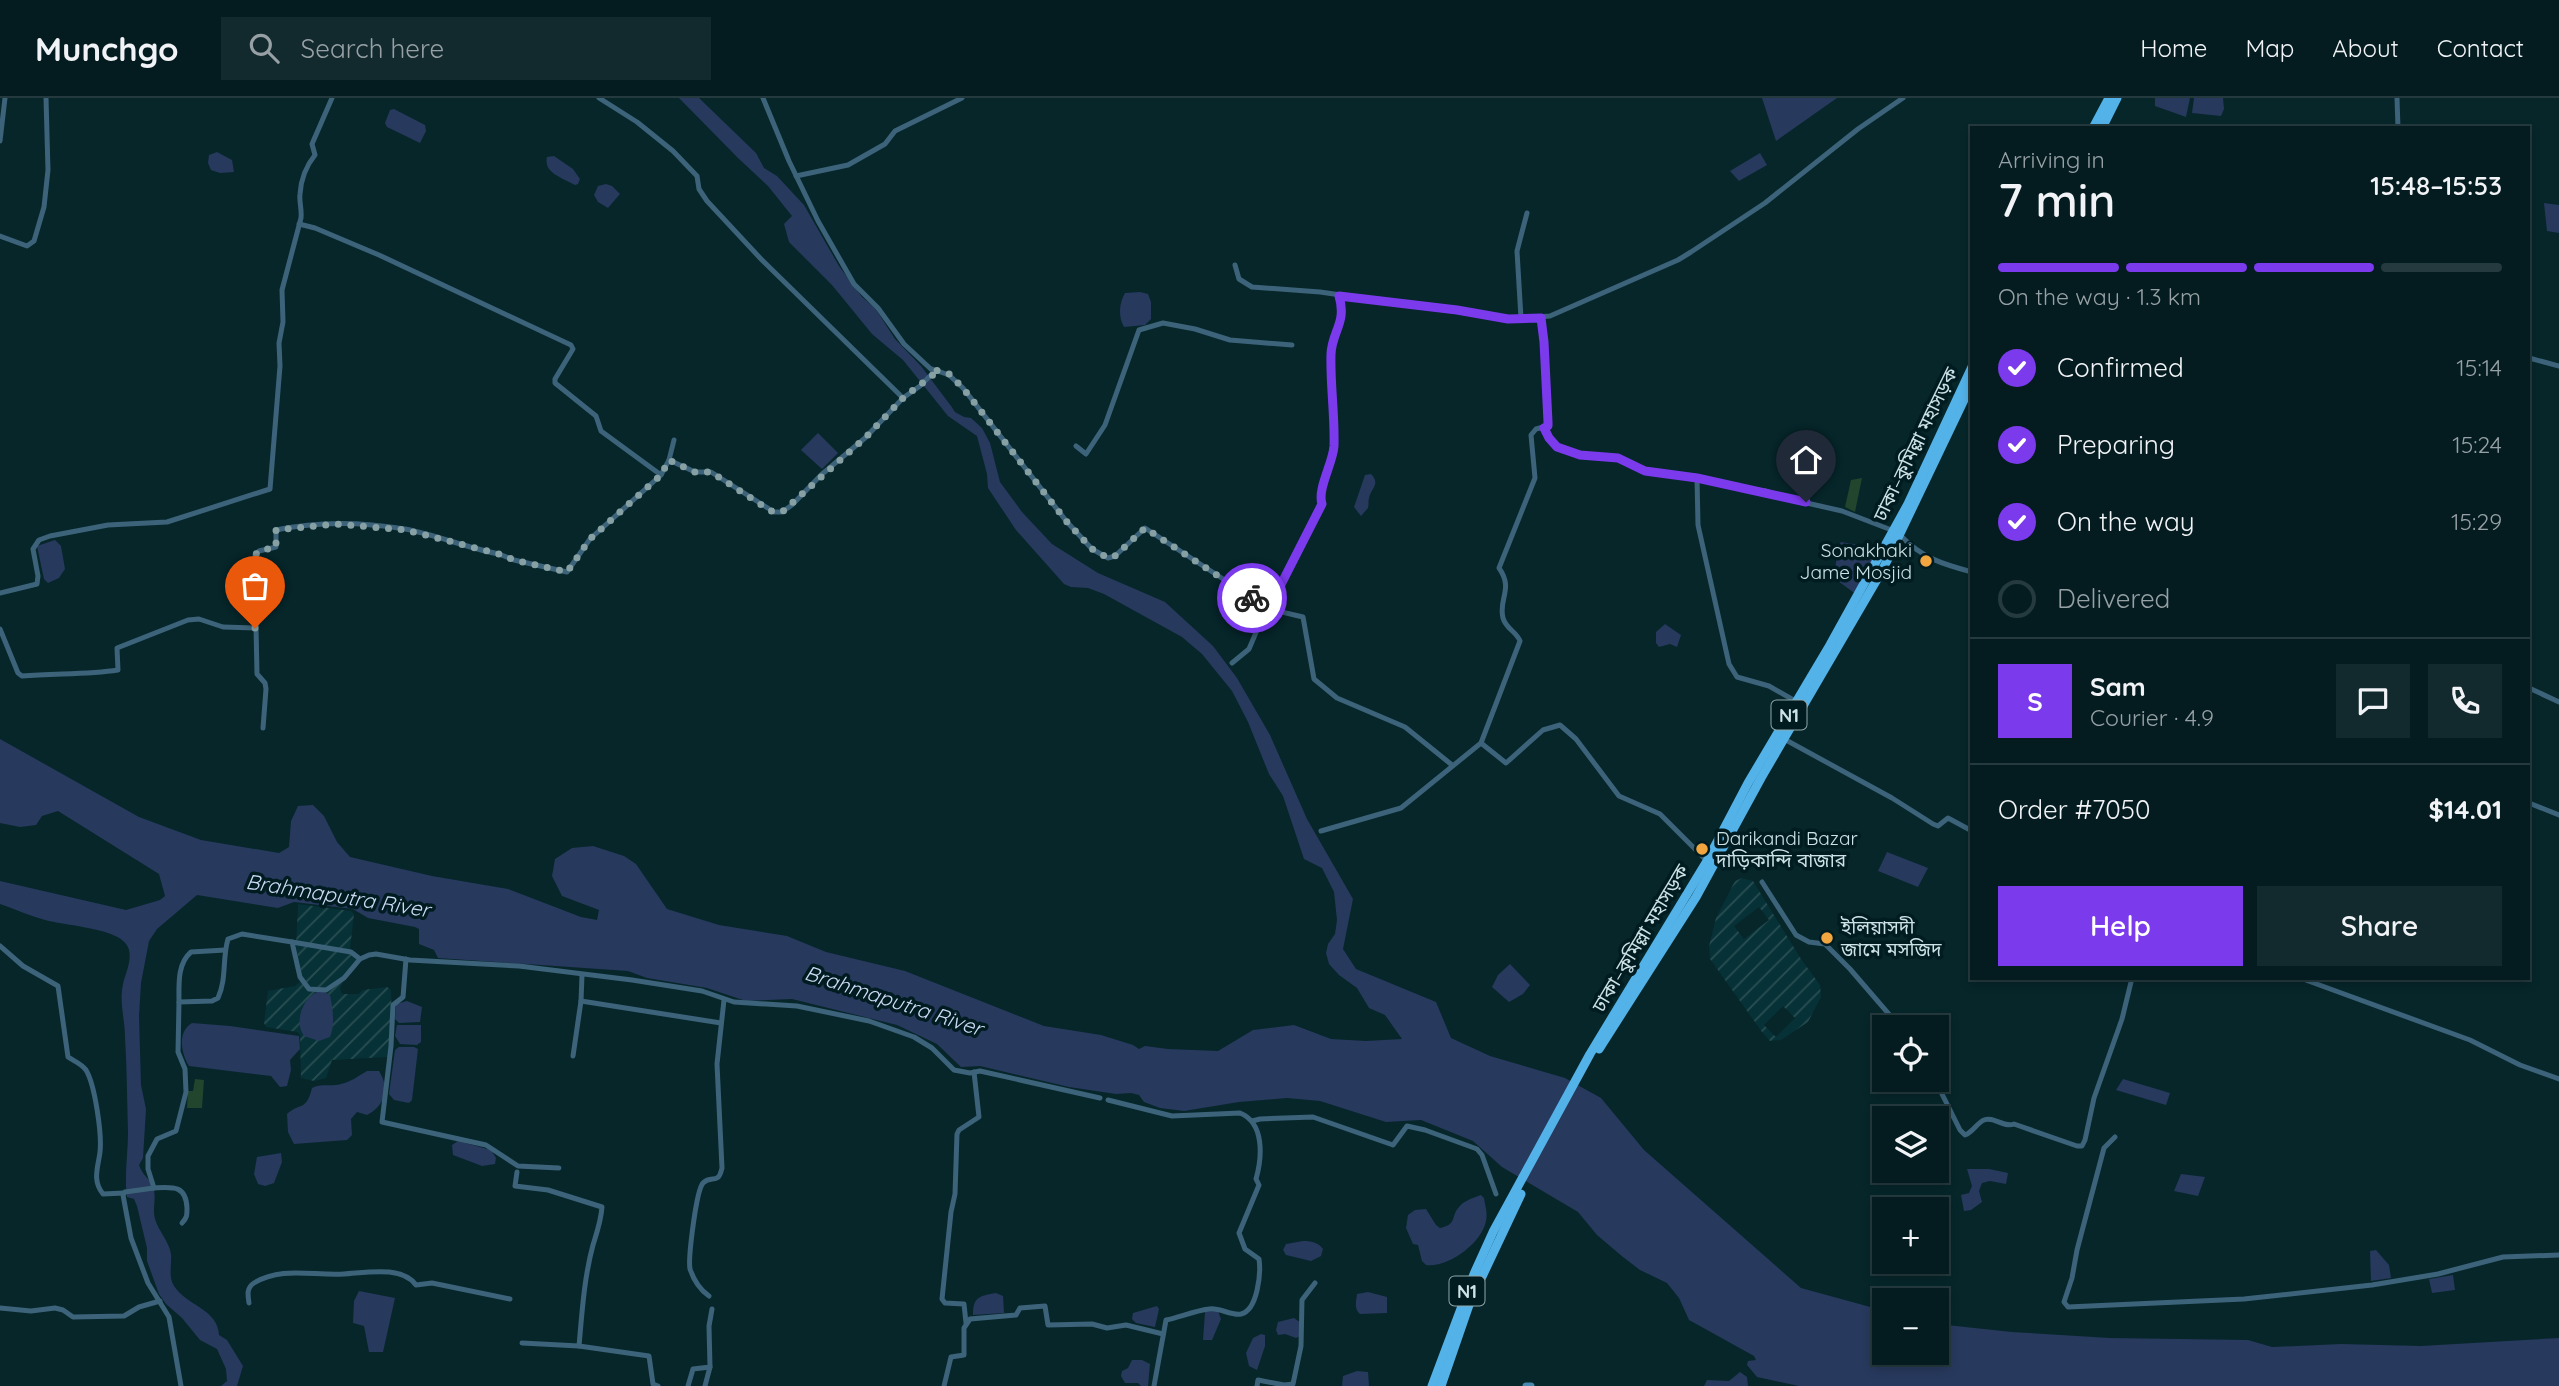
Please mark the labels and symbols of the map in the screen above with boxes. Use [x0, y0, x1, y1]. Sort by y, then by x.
street label: ঢাকা–কুমিল্লা মহাসড়ক [1867, 363, 1963, 526]
pin [1776, 430, 1836, 502]
place label: Sonakhaki Jame Mosjid [1800, 538, 1912, 584]
marker: Sonakhaki Jame Mosjid [1918, 553, 1934, 569]
pin [225, 556, 285, 628]
courier [1217, 563, 1287, 633]
road number: N1 [1772, 700, 1806, 730]
place label: Darikandi Bazar দাড়িকান্দি বাজার [1715, 826, 1858, 872]
marker: Darikandi Bazar দাড়িকান্দি বাজার [1694, 841, 1710, 857]
street label: ঢাকা–কুমিল্লা মহাসড়ক [1586, 859, 1694, 1017]
water label: Brahmaputra River [244, 868, 435, 923]
place label: ইলিয়াসদী জামে মসজিদ [1840, 915, 1942, 961]
marker: ইলিয়াসদী জামে মসজিদ [1819, 930, 1835, 946]
water label: Brahmaputra River [802, 959, 989, 1042]
road number: N1 [1450, 1276, 1484, 1306]

